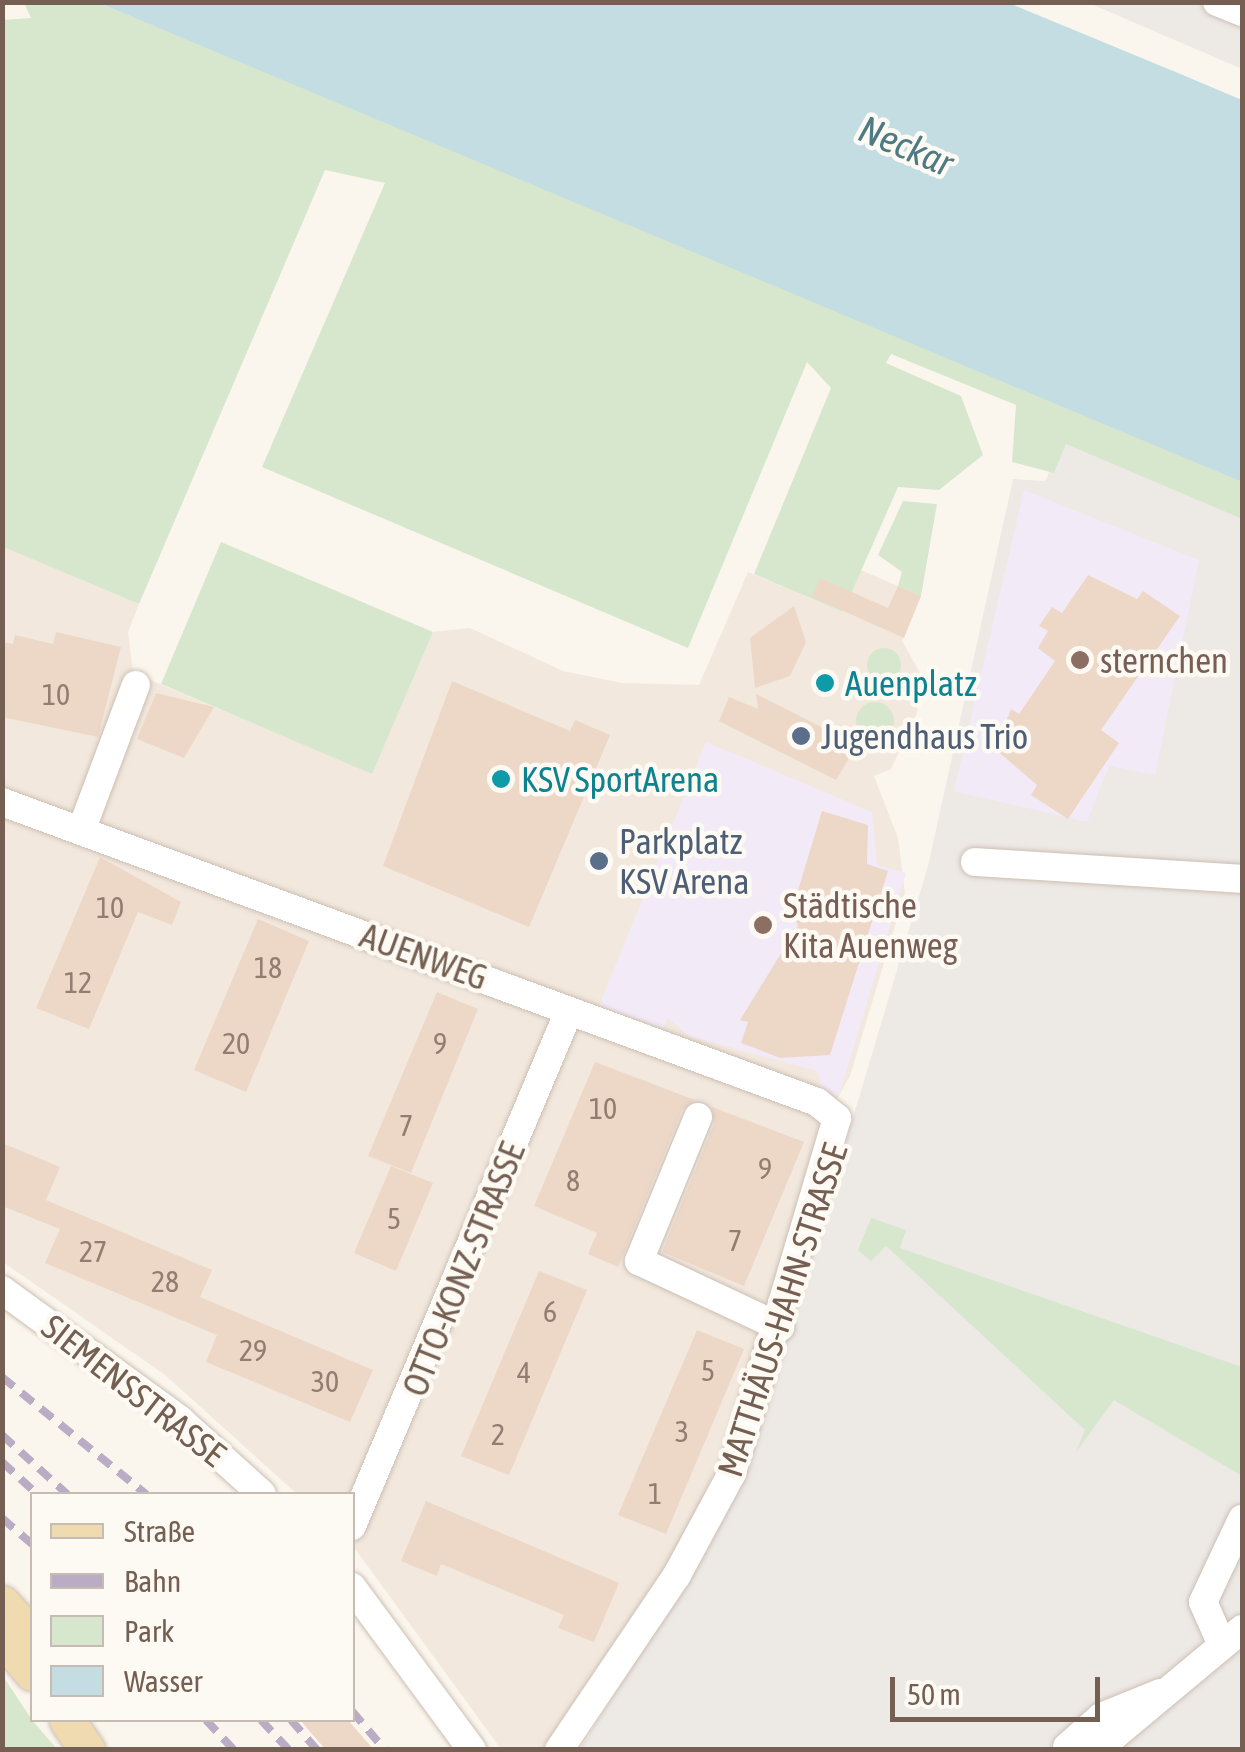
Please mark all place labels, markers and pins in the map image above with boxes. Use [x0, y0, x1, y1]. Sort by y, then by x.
place label: sternchen [1100, 639, 1228, 681]
marker: sternchen [1069, 649, 1091, 671]
place label: Auenplatz [845, 662, 977, 704]
marker: Auenplatz [814, 672, 836, 694]
place label: Jugendhaus Trio [821, 715, 1028, 757]
marker: Jugendhaus Trio [790, 725, 812, 747]
place label: KSV SportArena [521, 758, 719, 800]
marker: KSV SportArena [490, 768, 512, 790]
place label: Parkplatz KSV Arena [619, 820, 749, 902]
marker: Parkplatz KSV Arena [588, 850, 610, 872]
place label: Städtische Kita Auenweg [783, 884, 958, 966]
marker: Städtische Kita Auenweg [752, 914, 774, 936]

